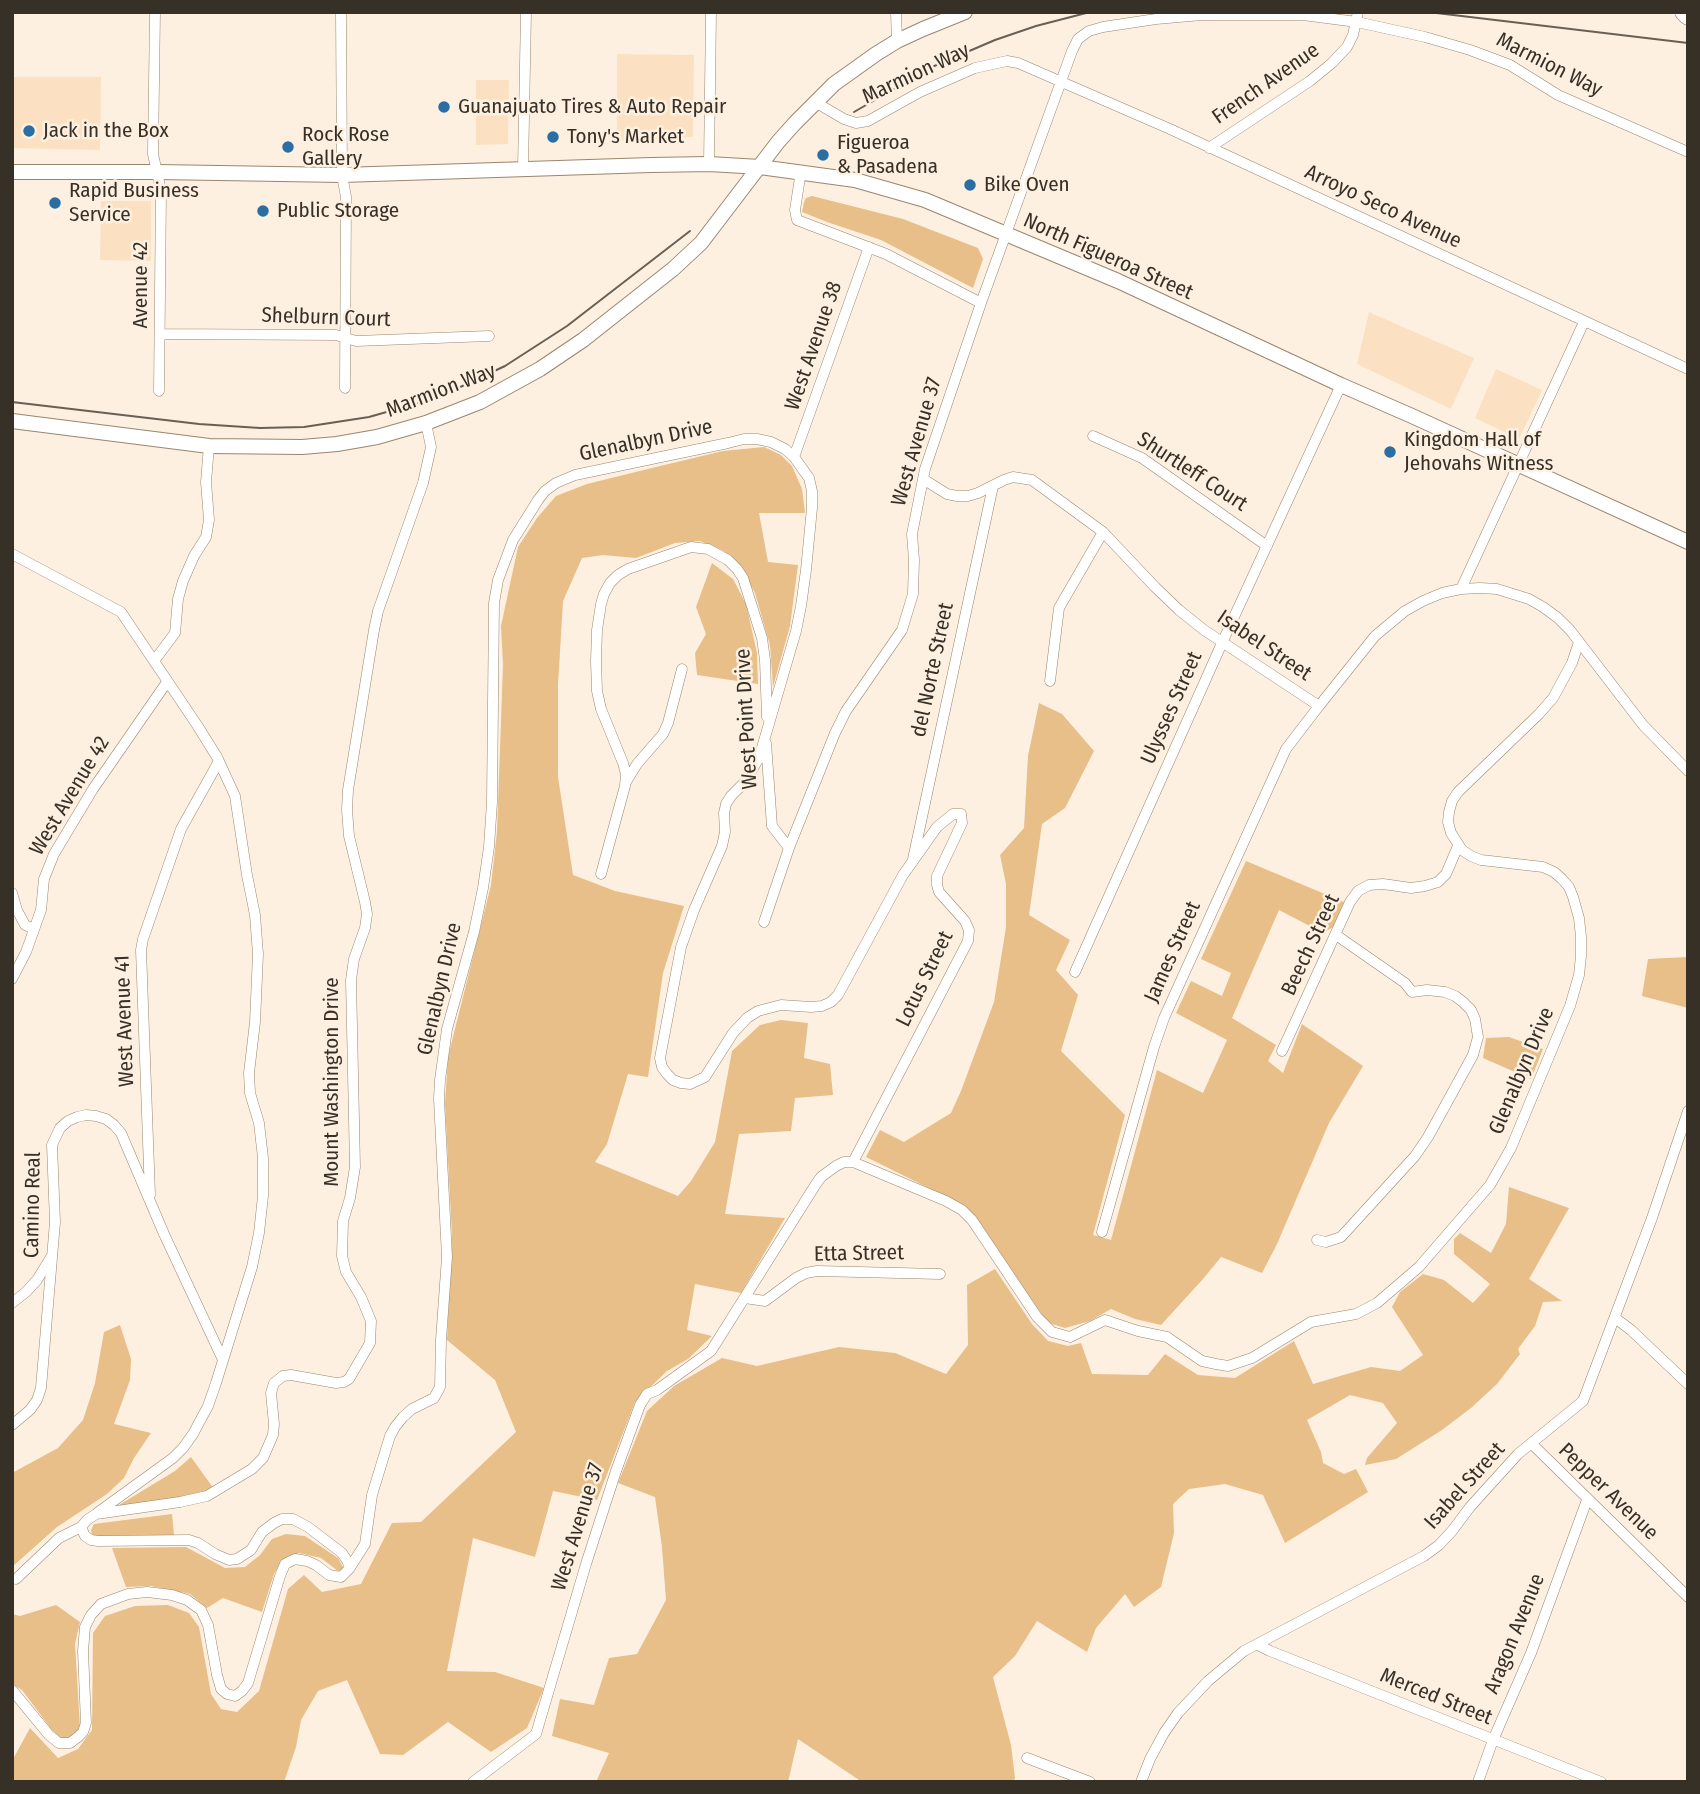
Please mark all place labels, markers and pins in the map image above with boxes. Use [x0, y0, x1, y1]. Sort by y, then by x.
place label: Guanajuato Tires & Auto Repair [458, 94, 726, 120]
marker: Guanajuato Tires & Auto Repair [436, 99, 452, 115]
place label: Jack in the Box [43, 118, 169, 144]
place label: Rock Rose Gallery [302, 122, 389, 172]
marker: Jack in the Box [21, 123, 37, 139]
place label: Tony's Market [567, 124, 684, 150]
marker: Tony's Market [545, 129, 561, 145]
place label: Figueroa & Pasadena [837, 130, 938, 180]
marker: Rock Rose Gallery [280, 139, 296, 155]
marker: Figueroa & Pasadena [815, 147, 831, 163]
place label: Bike Oven [984, 172, 1070, 198]
marker: Bike Oven [962, 177, 978, 193]
place label: Rapid Business Service [69, 178, 199, 228]
marker: Rapid Business Service [47, 195, 63, 211]
place label: Public Storage [277, 198, 399, 224]
marker: Public Storage [255, 203, 271, 219]
place label: Kingdom Hall of Jehovahs Witness [1404, 427, 1553, 477]
marker: Kingdom Hall of Jehovahs Witness [1382, 444, 1398, 460]

